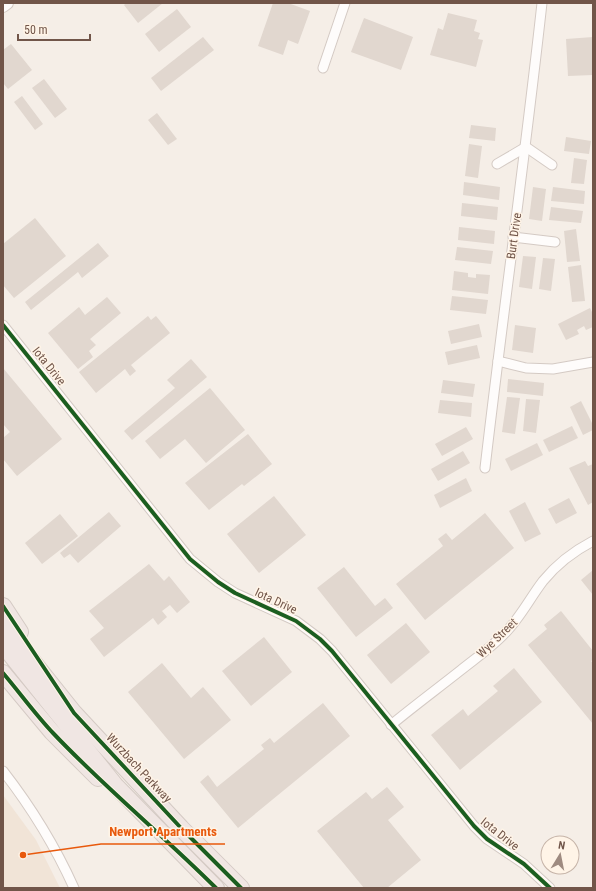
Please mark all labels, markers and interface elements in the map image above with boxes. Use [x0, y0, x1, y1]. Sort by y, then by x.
scale bar [18, 16, 90, 42]
text: 50 m [24, 23, 48, 37]
street label: Burt Drive [504, 212, 524, 260]
street label: Iota Drive [29, 344, 69, 388]
street label: Iota Drive [253, 585, 300, 617]
street label: Wye Street [474, 615, 520, 661]
street label: Wurzbach Parkway [103, 731, 175, 805]
street label: Iota Drive [478, 815, 522, 854]
callout: Newport Apartments [101, 819, 225, 844]
text: Newport Apartments [109, 824, 217, 839]
north arrow [540, 835, 580, 875]
text: N [557, 839, 566, 853]

